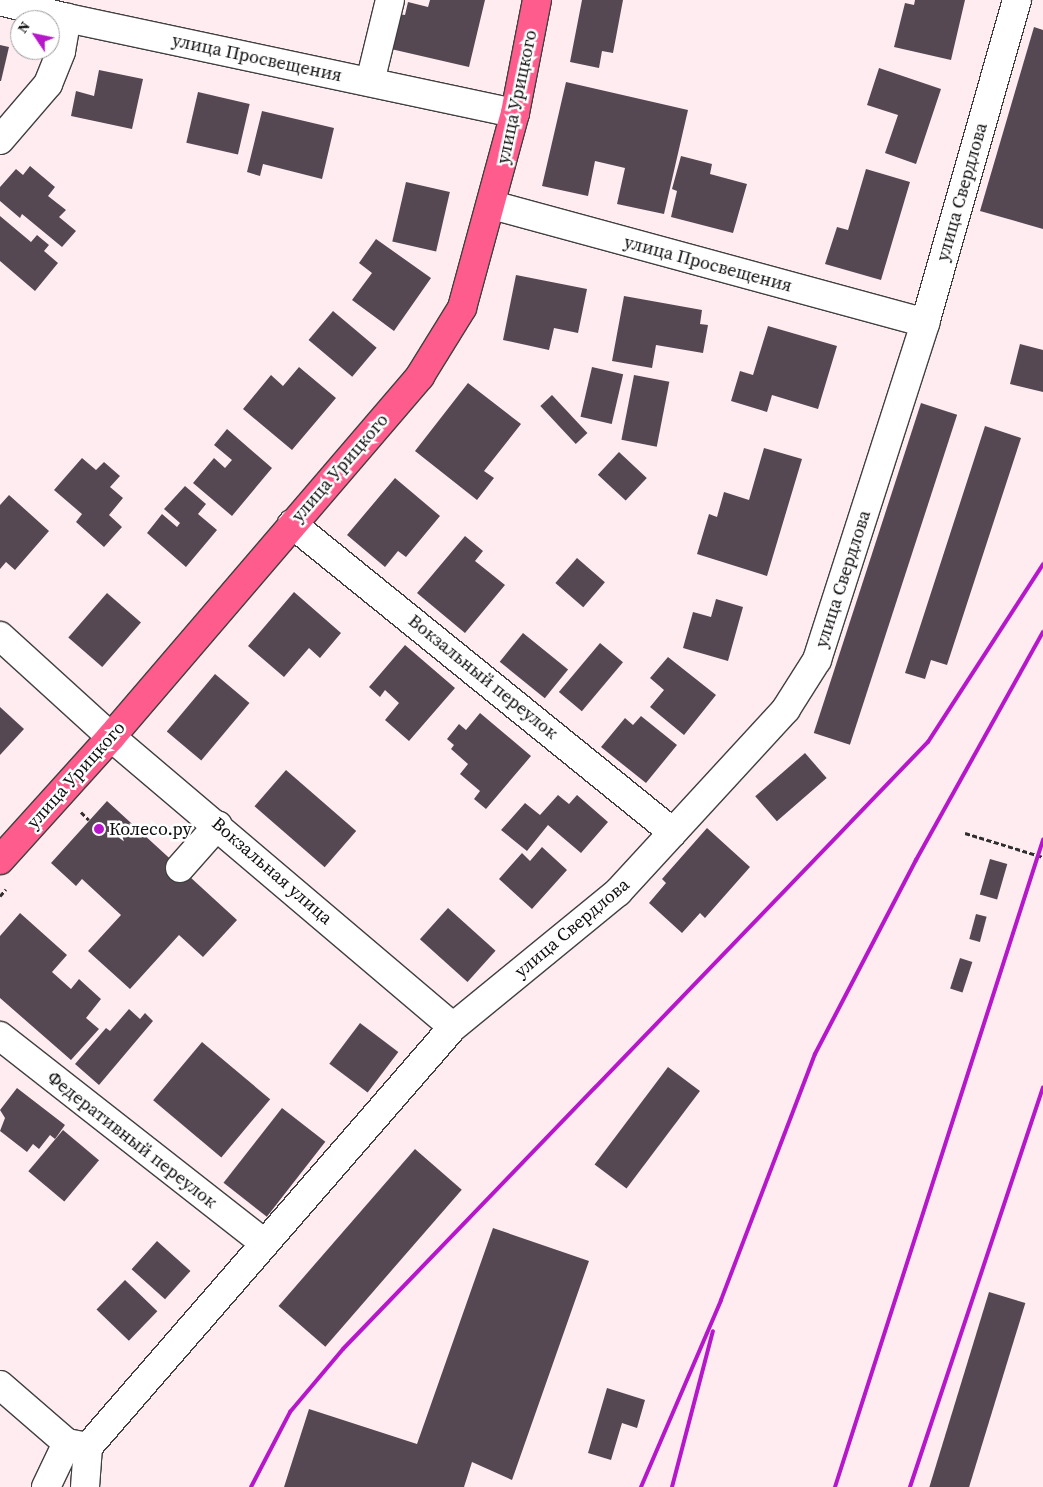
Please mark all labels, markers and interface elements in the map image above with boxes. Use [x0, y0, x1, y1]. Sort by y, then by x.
north arrow [10, 10, 60, 60]
text: N [12, 17, 35, 37]
street label: улица Урицкого [492, 28, 542, 166]
street label: улица Просвещения [170, 29, 344, 87]
street label: улица Свердлова [932, 120, 992, 264]
street label: улица Просвещения [622, 231, 794, 297]
street label: улица Урицкого [287, 409, 393, 527]
street label: улица Свердлова [811, 508, 875, 650]
street label: Вокзальный переулок [404, 610, 562, 744]
street label: улица Урицкого [22, 717, 130, 833]
street label: Вокзальная улица [207, 813, 337, 929]
place label: Колесо.ру [109, 818, 192, 840]
marker: Колесо.ру [93, 823, 105, 835]
street label: улица Свердлова [510, 874, 634, 982]
street label: Федеративный переулок [43, 1067, 221, 1213]

